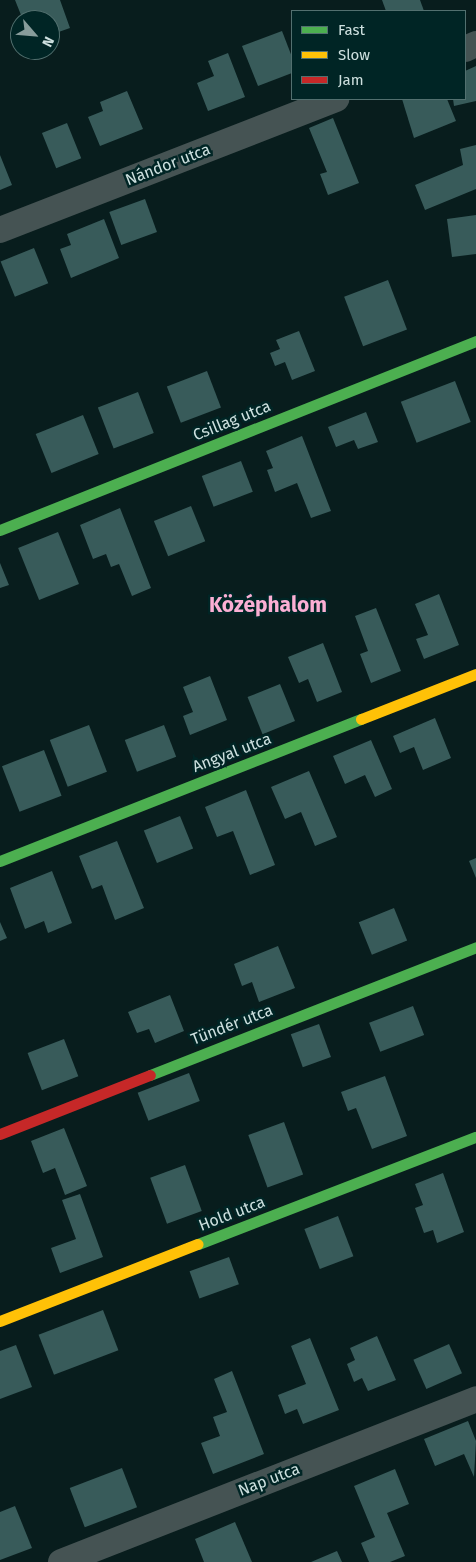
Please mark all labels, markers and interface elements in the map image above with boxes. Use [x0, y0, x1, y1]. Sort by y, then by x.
north arrow [10, 10, 60, 60]
legend [291, 10, 466, 100]
text: Fast [338, 21, 365, 39]
text: N [38, 34, 58, 50]
text: Slow [338, 46, 370, 64]
text: Jam [338, 71, 364, 89]
street label: Nándor utca [123, 140, 213, 190]
street label: Csillag utca [190, 397, 274, 445]
district label: Középhalom [209, 592, 327, 618]
street label: Angyal utca [190, 729, 274, 777]
street label: Tündér utca [188, 1001, 276, 1049]
street label: Hold utca [196, 1193, 268, 1235]
street label: Nap utca [235, 1459, 303, 1501]

